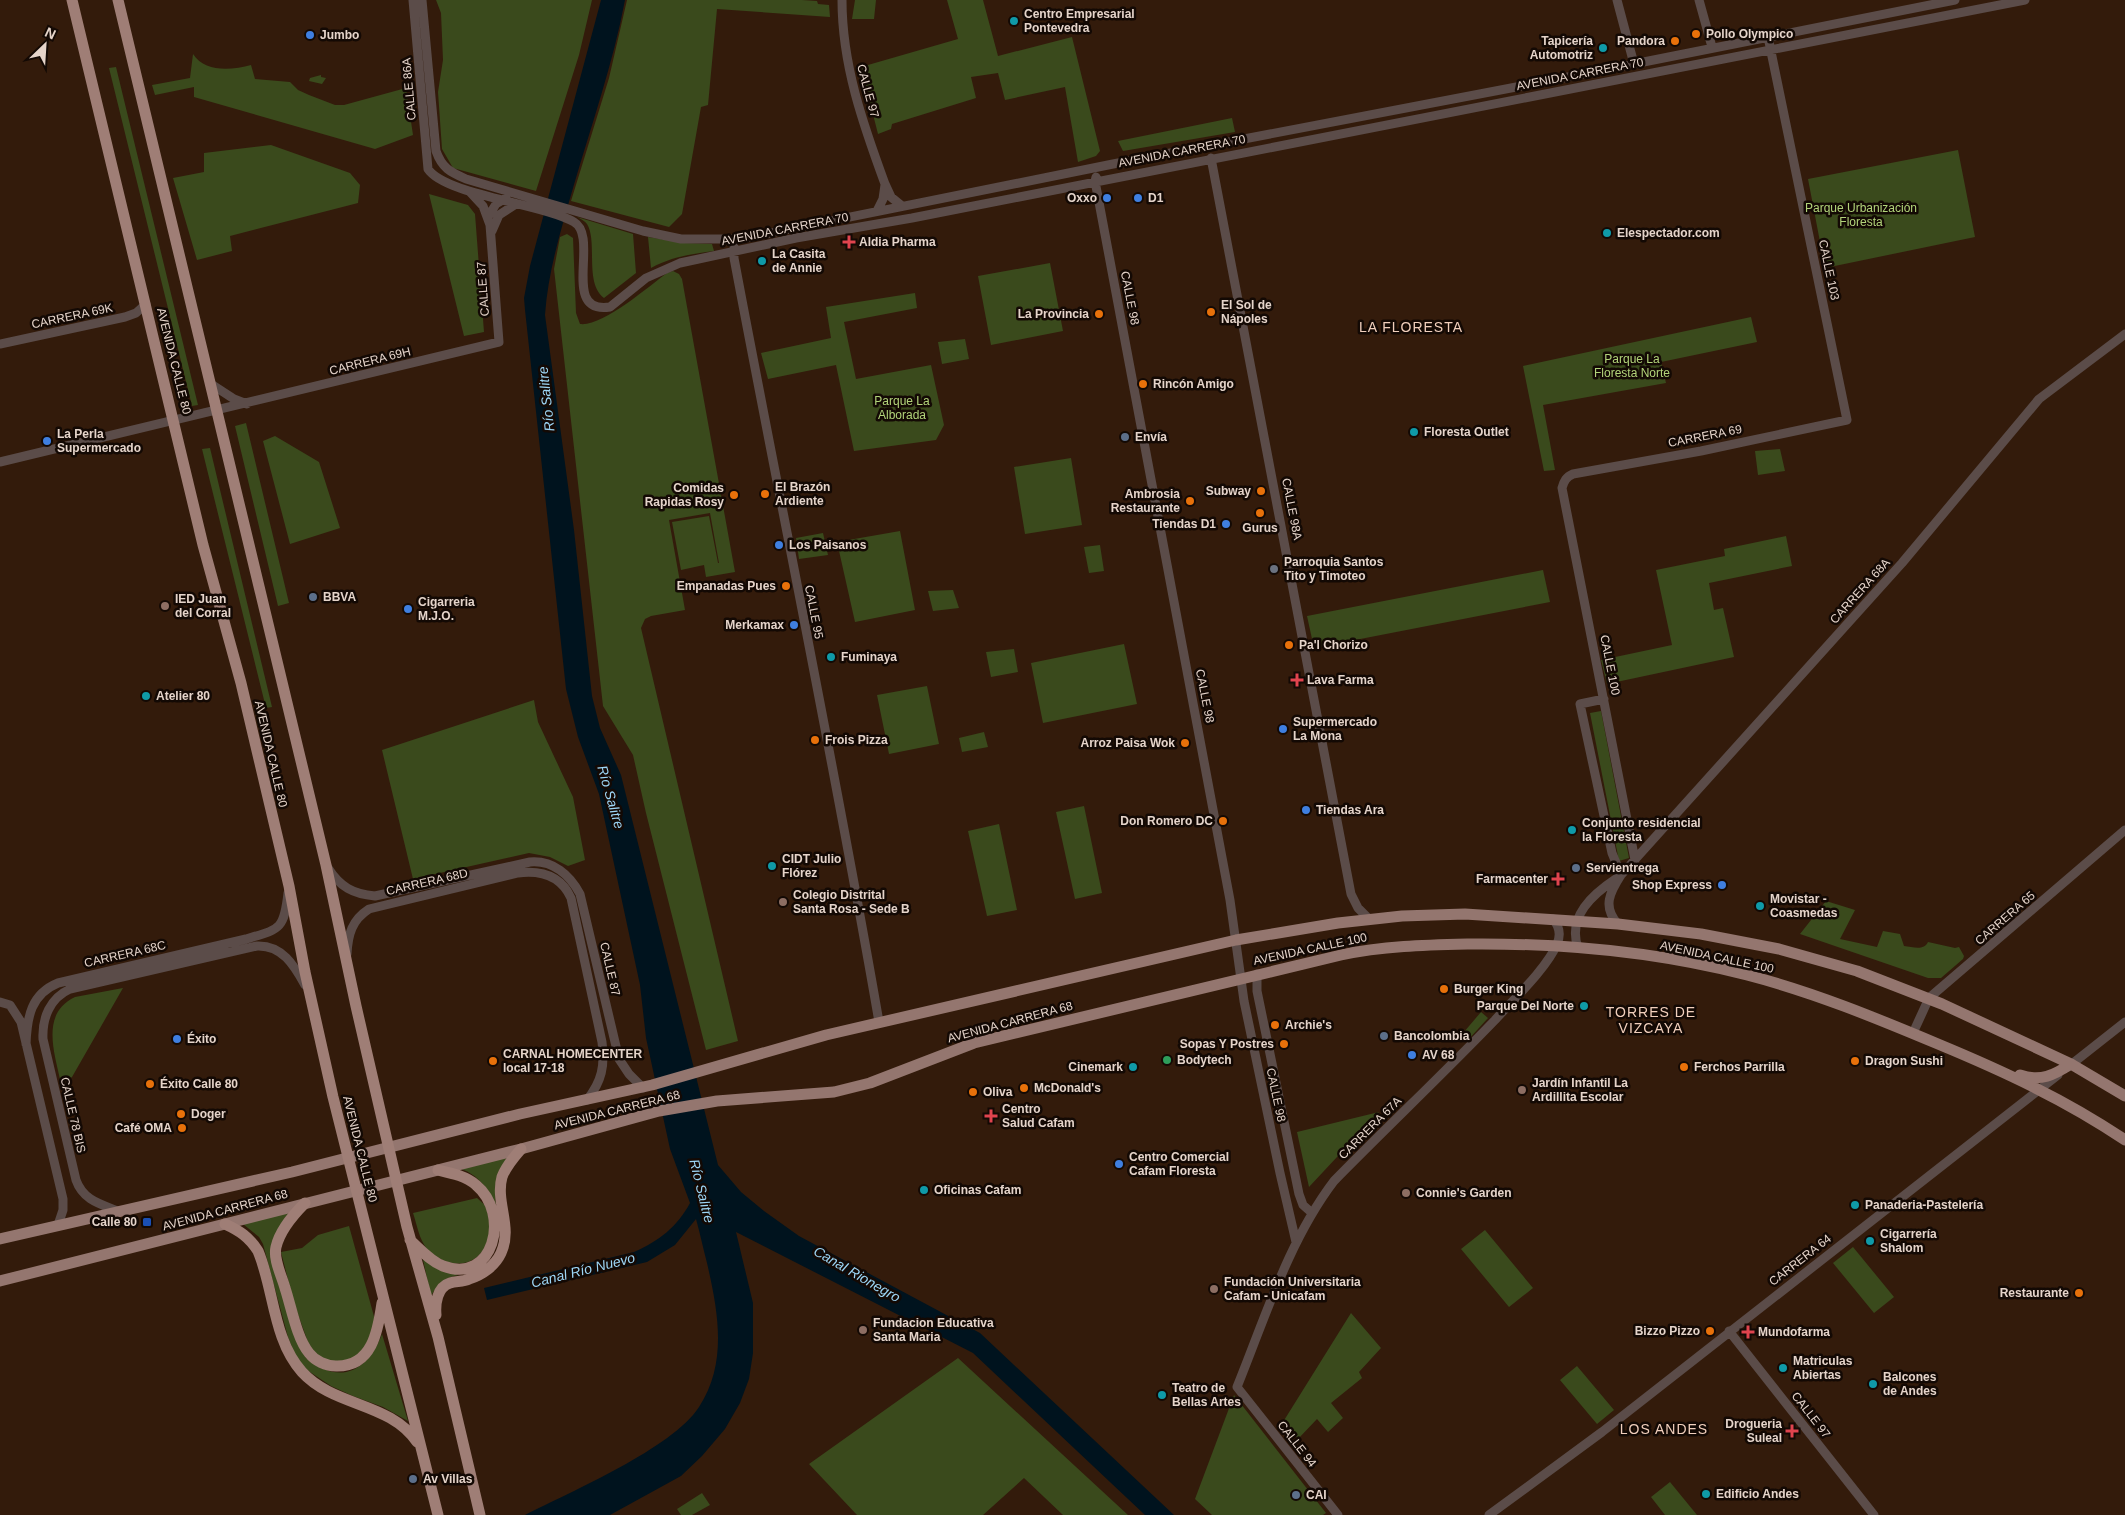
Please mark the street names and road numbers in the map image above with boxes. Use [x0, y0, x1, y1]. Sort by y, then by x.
street label: AVENIDA CARRERA 70 [1515, 55, 1645, 93]
street label: CALLE 86A [399, 57, 419, 121]
street label: CALLE 97 [854, 63, 882, 120]
street label: AVENIDA CARRERA 70 [1117, 132, 1247, 170]
street label: AVENIDA CARRERA 70 [720, 210, 850, 248]
street label: CALLE 103 [1816, 239, 1842, 302]
street label: CALLE 87 [474, 261, 492, 317]
street label: CALLE 98 [1118, 270, 1142, 327]
street label: CARRERA 69K [30, 301, 114, 331]
street label: AVENIDA CALLE 80 [154, 306, 194, 416]
street label: CARRERA 69H [328, 344, 412, 378]
street label: CARRERA 69 [1667, 422, 1743, 450]
street label: CALLE 98A [1279, 477, 1305, 541]
street label: CARRERA 68A [1827, 556, 1893, 626]
street label: CALLE 95 [802, 584, 826, 641]
street label: CALLE 100 [1597, 634, 1623, 697]
street label: CALLE 98 [1193, 668, 1217, 725]
street label: AVENIDA CALLE 80 [252, 699, 290, 809]
street label: CARRERA 68D [385, 866, 470, 898]
street label: CARRERA 65 [1972, 888, 2038, 948]
street label: AVENIDA CALLE 100 [1252, 930, 1368, 968]
street label: CARRERA 68C [83, 938, 168, 970]
street label: AVENIDA CALLE 100 [1659, 938, 1775, 976]
street label: CALLE 87 [597, 941, 623, 998]
street label: AVENIDA CARRERA 68 [946, 998, 1074, 1045]
street label: CALLE 98 [1263, 1067, 1289, 1124]
street label: CALLE 78 BIS [57, 1076, 89, 1154]
street label: AVENIDA CARRERA 68 [553, 1088, 682, 1132]
street label: AVENIDA CALLE 80 [340, 1094, 380, 1204]
street label: CARRERA 67A [1336, 1094, 1404, 1162]
street label: AVENIDA CARRERA 68 [161, 1186, 289, 1233]
street label: CARRERA 64 [1766, 1231, 1834, 1289]
street label: CALLE 97 [1789, 1389, 1834, 1441]
street label: CALLE 94 [1275, 1418, 1320, 1470]

